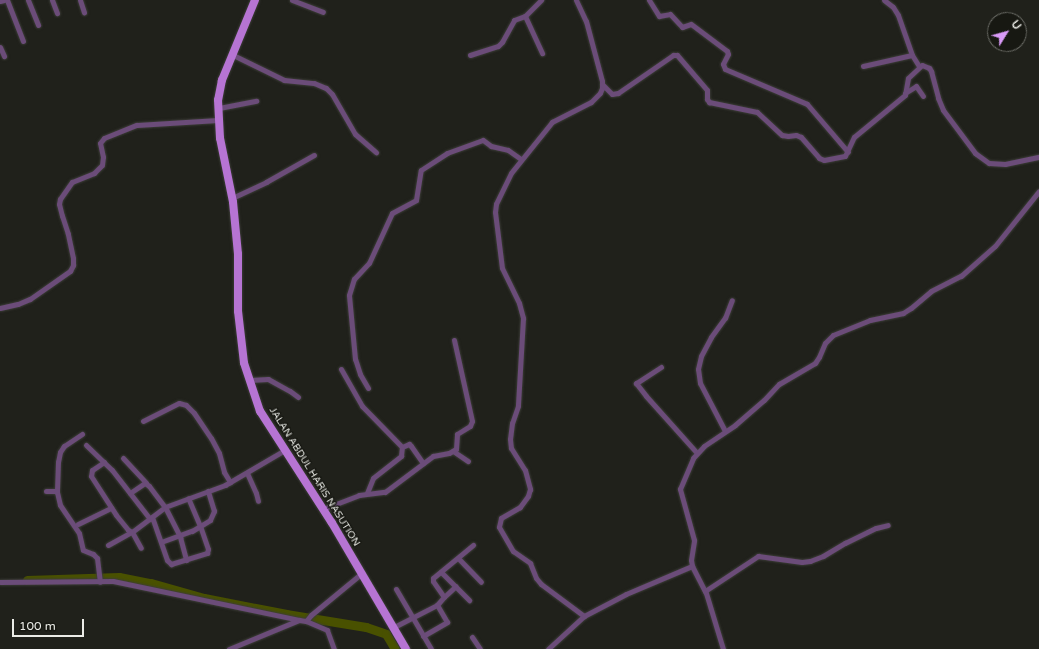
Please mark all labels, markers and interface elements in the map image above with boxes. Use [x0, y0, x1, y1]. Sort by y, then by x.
north arrow [987, 12, 1027, 52]
text: U [1008, 18, 1024, 32]
street label: JALAN ABDUL HARIS NASUTION [266, 405, 362, 549]
scale bar [14, 611, 86, 637]
text: 100 m [19, 619, 56, 633]

